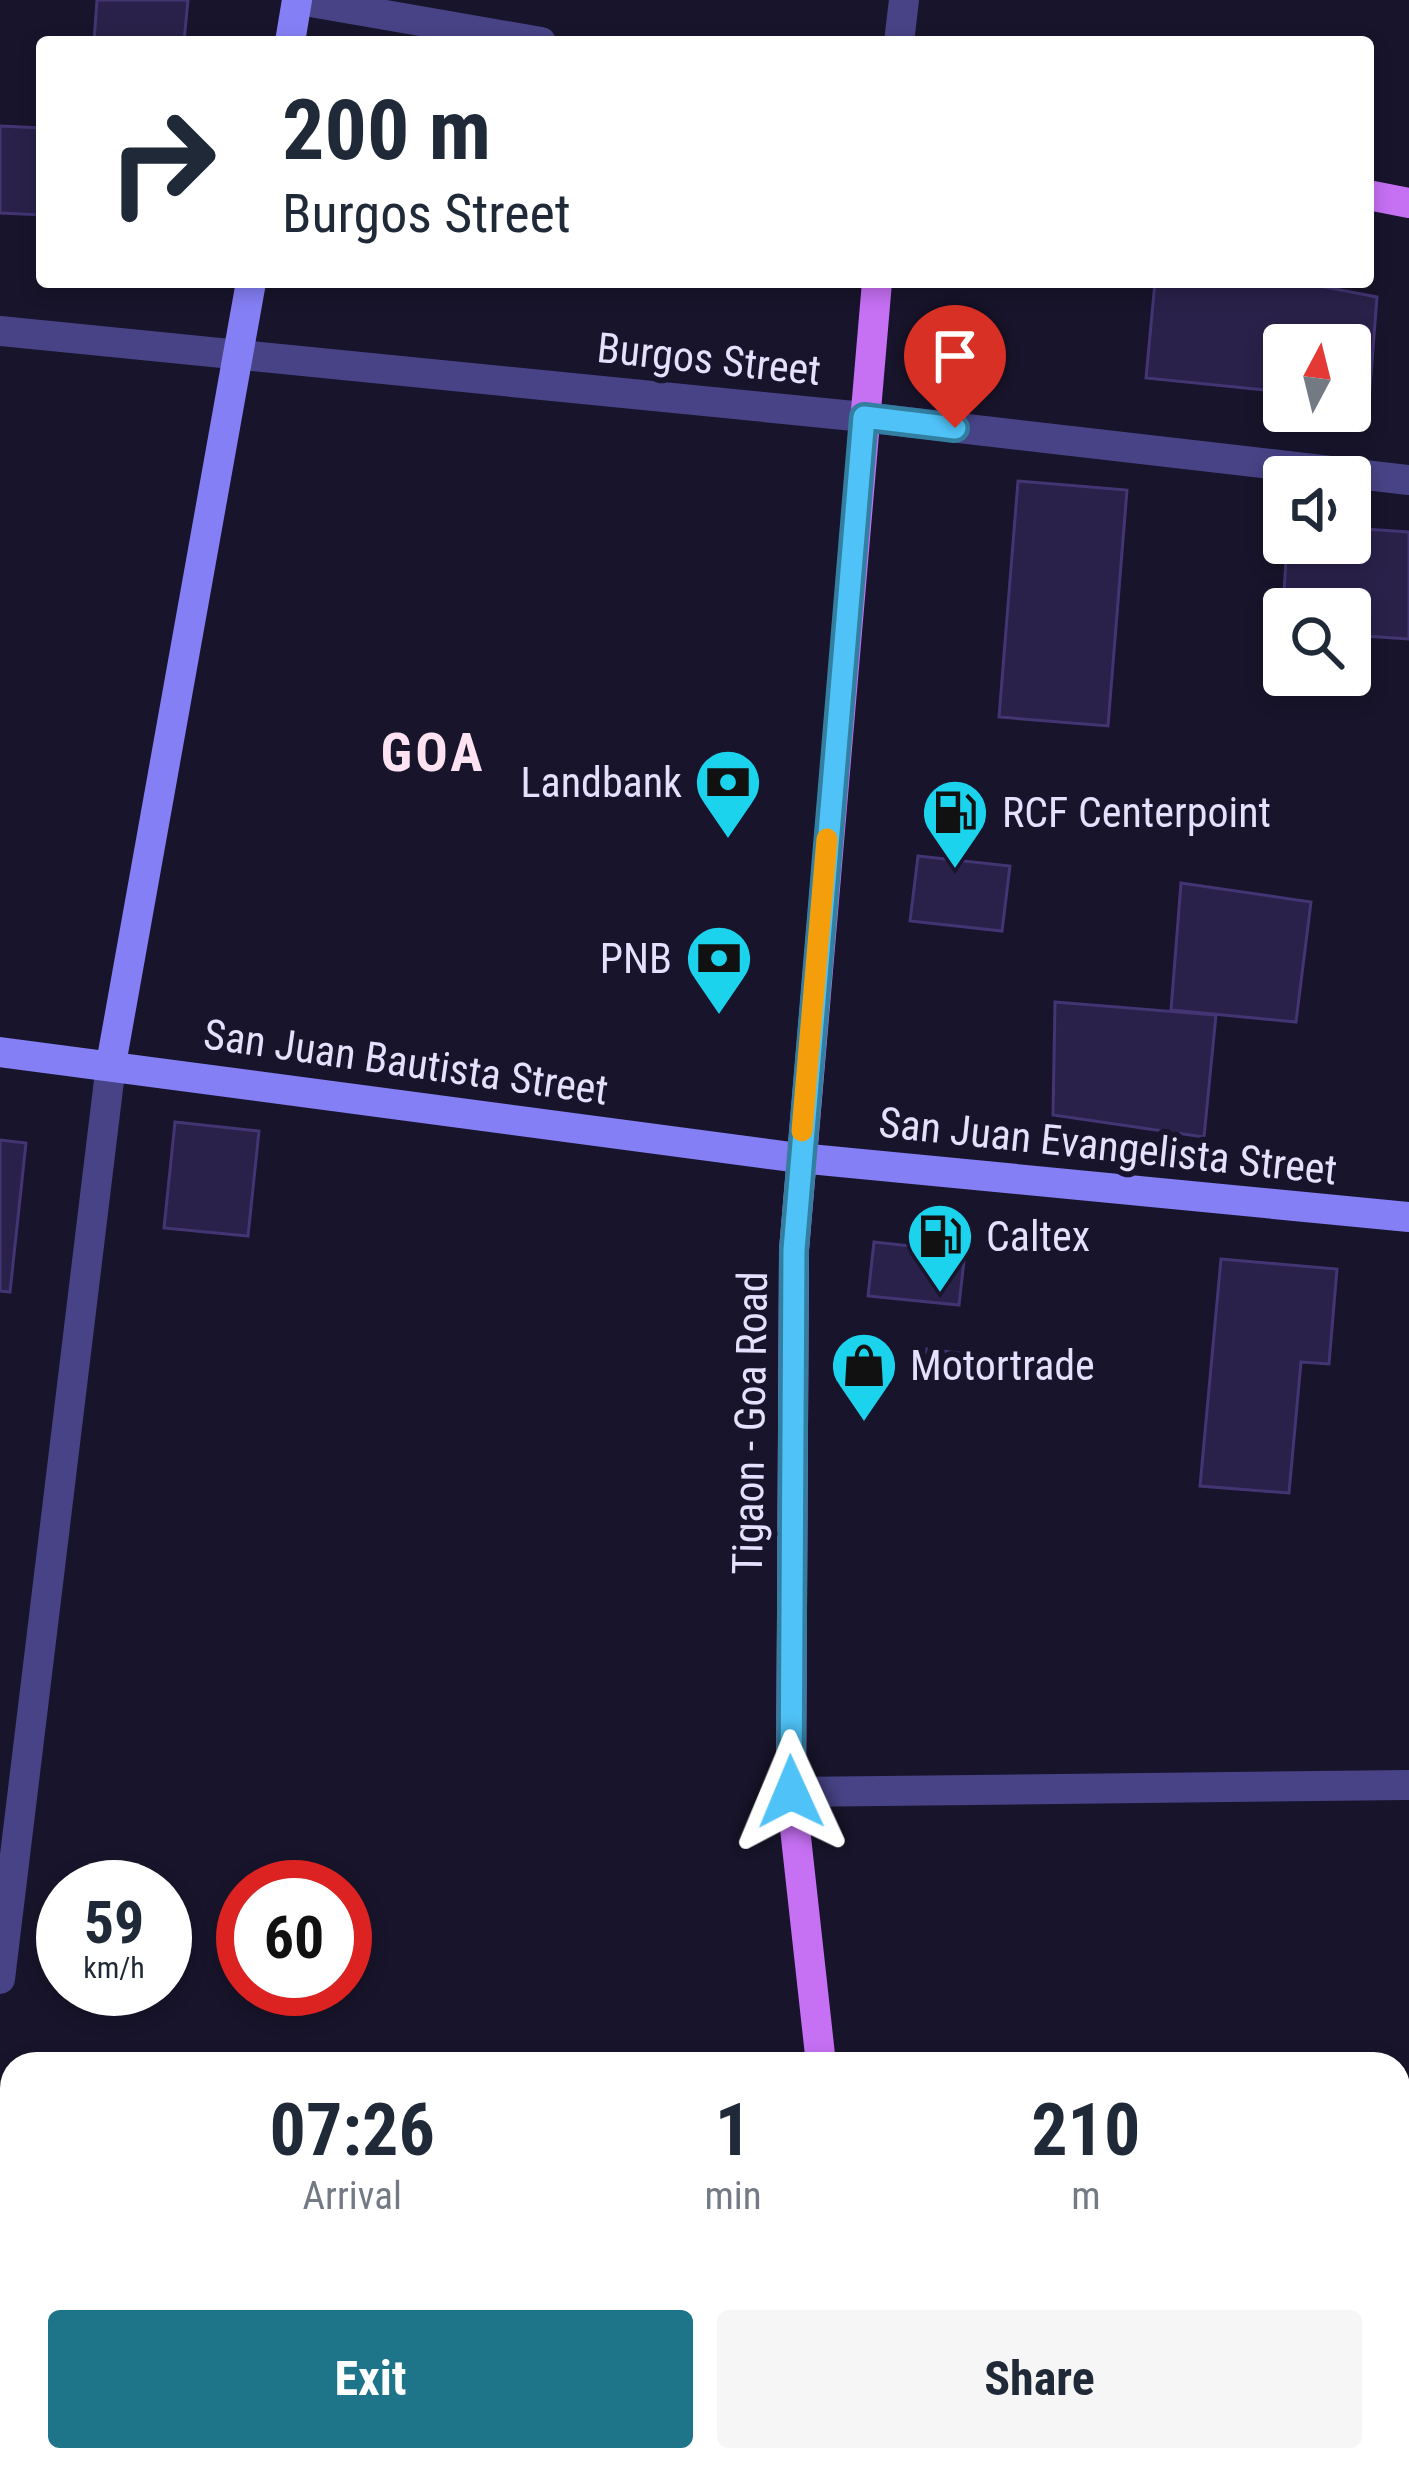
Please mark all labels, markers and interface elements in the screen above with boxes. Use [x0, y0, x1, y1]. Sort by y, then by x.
text: 200 m [282, 81, 491, 180]
icon: right [84, 84, 240, 240]
text: Burgos Street [282, 182, 571, 245]
pin [904, 305, 1006, 428]
street label: Burgos Street [595, 323, 823, 395]
icon: arrive [922, 323, 988, 389]
north arrow [1263, 324, 1371, 432]
map controls [1263, 324, 1371, 696]
button: sound [1263, 456, 1371, 564]
button: search [1263, 588, 1371, 696]
district label: GOA [381, 721, 485, 784]
bank icon: Landbank [693, 747, 763, 841]
place label: Landbank [521, 758, 682, 807]
fuel station icon: RCF Centerpoint [920, 777, 990, 871]
place label: RCF Centerpoint [1002, 788, 1271, 837]
bank icon: PNB [684, 923, 754, 1017]
place label: PNB [600, 934, 672, 983]
street label: San Juan Bautista Street [201, 1009, 611, 1115]
street label: San Juan Evangelista Street [876, 1098, 1340, 1194]
fuel station icon: Caltex [905, 1201, 975, 1295]
place label: Caltex [986, 1212, 1090, 1261]
street label: Tigaon - Goa Road [723, 1271, 777, 1575]
shop icon: Motortrade [829, 1330, 899, 1424]
place label: Motortrade [910, 1341, 1095, 1390]
position arrow [728, 1729, 854, 1855]
speed limit sign: 60 [216, 1860, 372, 2016]
text: 59 [84, 1887, 144, 1958]
text: km/h [83, 1950, 145, 1985]
text: 07:26 [270, 2088, 435, 2173]
text: 1 [715, 2088, 751, 2173]
text: 210 [1031, 2088, 1140, 2173]
text: Arrival [303, 2173, 402, 2219]
text: min [704, 2173, 762, 2219]
text: m [1071, 2173, 1101, 2219]
button: Exit [48, 2310, 693, 2448]
button: Share [717, 2310, 1362, 2448]

